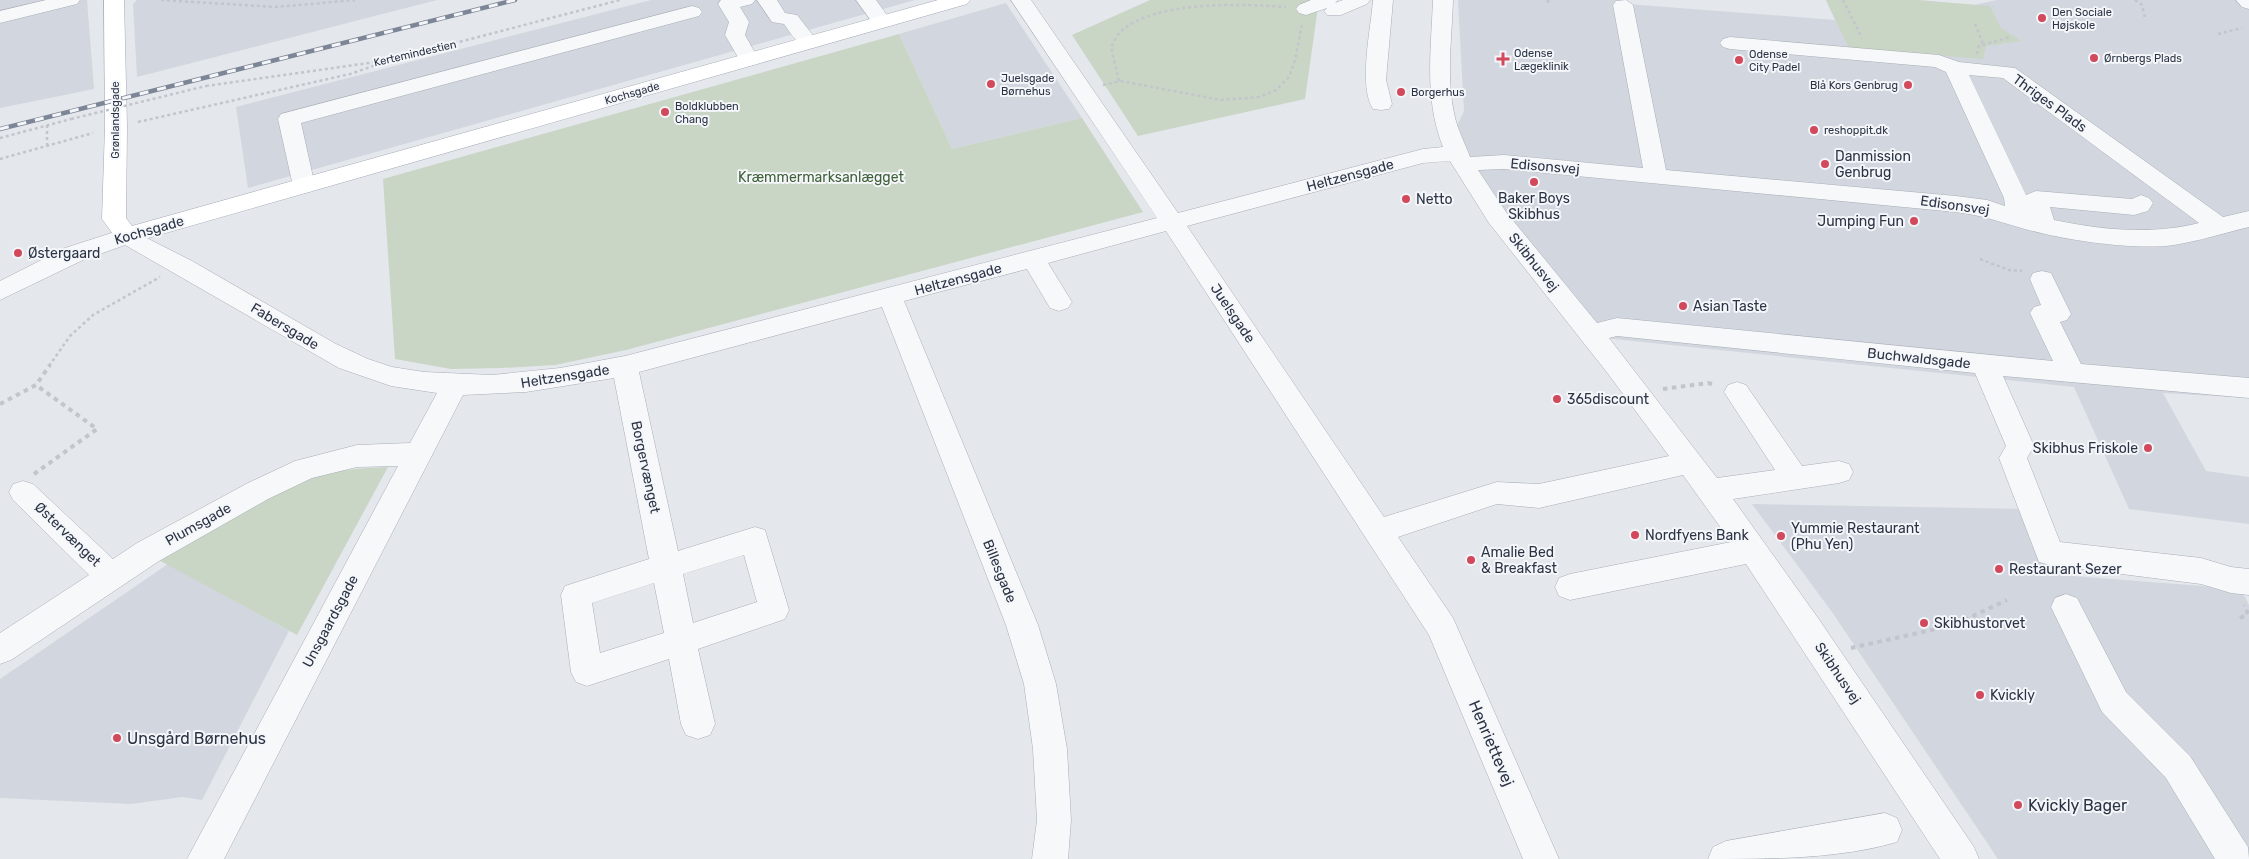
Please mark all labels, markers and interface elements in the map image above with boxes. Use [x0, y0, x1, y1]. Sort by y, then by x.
place label: Den Sociale Højskole [2052, 6, 2112, 32]
marker: Den Sociale Højskole [2036, 12, 2048, 24]
street label: Kertemindestien [373, 38, 458, 69]
place label: Odense Lægeklinik [1514, 47, 1569, 73]
place label: Odense City Padel [1749, 48, 1800, 74]
marker: Odense Lægeklinik [1496, 52, 1510, 66]
marker: Ørnbergs Plads [2088, 52, 2100, 64]
place label: Ørnbergs Plads [2104, 52, 2182, 65]
marker: Odense City Padel [1733, 54, 1745, 66]
street label: Thriges Plads [2009, 71, 2090, 136]
place label: Juelsgade Børnehus [1001, 72, 1054, 98]
marker: Juelsgade Børnehus [985, 78, 997, 90]
street label: Kochsgade [603, 79, 661, 107]
place label: Blå Kors Genbrug [1810, 79, 1898, 92]
marker: Blå Kors Genbrug [1902, 79, 1914, 91]
street label: Grønlandsgade [109, 81, 122, 159]
marker: Borgerhus [1395, 86, 1407, 98]
place label: Borgerhus [1411, 86, 1465, 99]
place label: Boldklubben Chang [675, 100, 739, 126]
marker: Boldklubben Chang [659, 106, 671, 118]
marker: reshoppit.dk [1808, 124, 1820, 136]
place label: reshoppit.dk [1824, 124, 1888, 137]
place label: Danmission Genbrug [1835, 148, 1911, 181]
street label: Edisonsvej [1510, 155, 1580, 178]
street label: Heltzensgade [1305, 156, 1396, 195]
marker: Danmission Genbrug [1819, 158, 1831, 170]
park label: Kræmmermarksanlægget [738, 169, 904, 186]
marker: Baker Boys Skibhus [1528, 176, 1540, 188]
place label: Baker Boys Skibhus [1498, 190, 1570, 223]
place label: Netto [1416, 191, 1453, 208]
street label: Edisonsvej [1919, 192, 1991, 219]
marker: Netto [1400, 193, 1412, 205]
street label: Kochsgade [112, 212, 186, 249]
place label: Jumping Fun [1817, 213, 1904, 230]
marker: Jumping Fun [1908, 215, 1920, 227]
street label: Skibhusvej [1505, 230, 1562, 295]
place label: Østergaard [28, 245, 100, 262]
marker: Østergaard [12, 247, 24, 259]
street label: Heltzensgade [913, 260, 1004, 299]
street label: Juelsgade [1207, 280, 1259, 346]
place label: Asian Taste [1693, 298, 1767, 315]
street label: Fabersgade [248, 299, 322, 353]
marker: Asian Taste [1677, 300, 1689, 312]
street label: Buchwaldsgade [1866, 345, 1972, 372]
street label: Heltzensgade [520, 361, 611, 392]
place label: 365discount [1567, 391, 1650, 408]
marker: 365discount [1551, 393, 1563, 405]
street label: Borgervænget [627, 419, 664, 515]
place label: Skibhus Friskole [2033, 440, 2138, 457]
marker: Skibhus Friskole [2142, 442, 2154, 454]
street label: Østervænget [31, 499, 105, 570]
street label: Plumsgade [162, 499, 234, 549]
place label: Yummie Restaurant (Phu Yen) [1791, 520, 1920, 553]
place label: Nordfyens Bank [1645, 527, 1750, 544]
marker: Nordfyens Bank [1629, 529, 1641, 541]
marker: Yummie Restaurant (Phu Yen) [1775, 530, 1787, 542]
street label: Billesgade [979, 537, 1020, 605]
place label: Amalie Bed & Breakfast [1481, 544, 1558, 577]
marker: Amalie Bed & Breakfast [1465, 554, 1477, 566]
place label: Restaurant Sezer [2009, 561, 2122, 578]
marker: Restaurant Sezer [1993, 563, 2005, 575]
street label: Unsgaardsgade [299, 572, 362, 670]
place label: Skibhustorvet [1934, 615, 2026, 632]
marker: Skibhustorvet [1918, 617, 1930, 629]
street label: Skibhusvej [1811, 639, 1864, 707]
place label: Kvickly [1990, 687, 2035, 704]
marker: Kvickly [1974, 689, 1986, 701]
street label: Henriettevej [1465, 697, 1518, 789]
place label: Unsgård Børnehus [127, 729, 266, 748]
marker: Unsgård Børnehus [111, 732, 123, 744]
place label: Kvickly Bager [2028, 796, 2127, 815]
marker: Kvickly Bager [2012, 799, 2024, 811]

